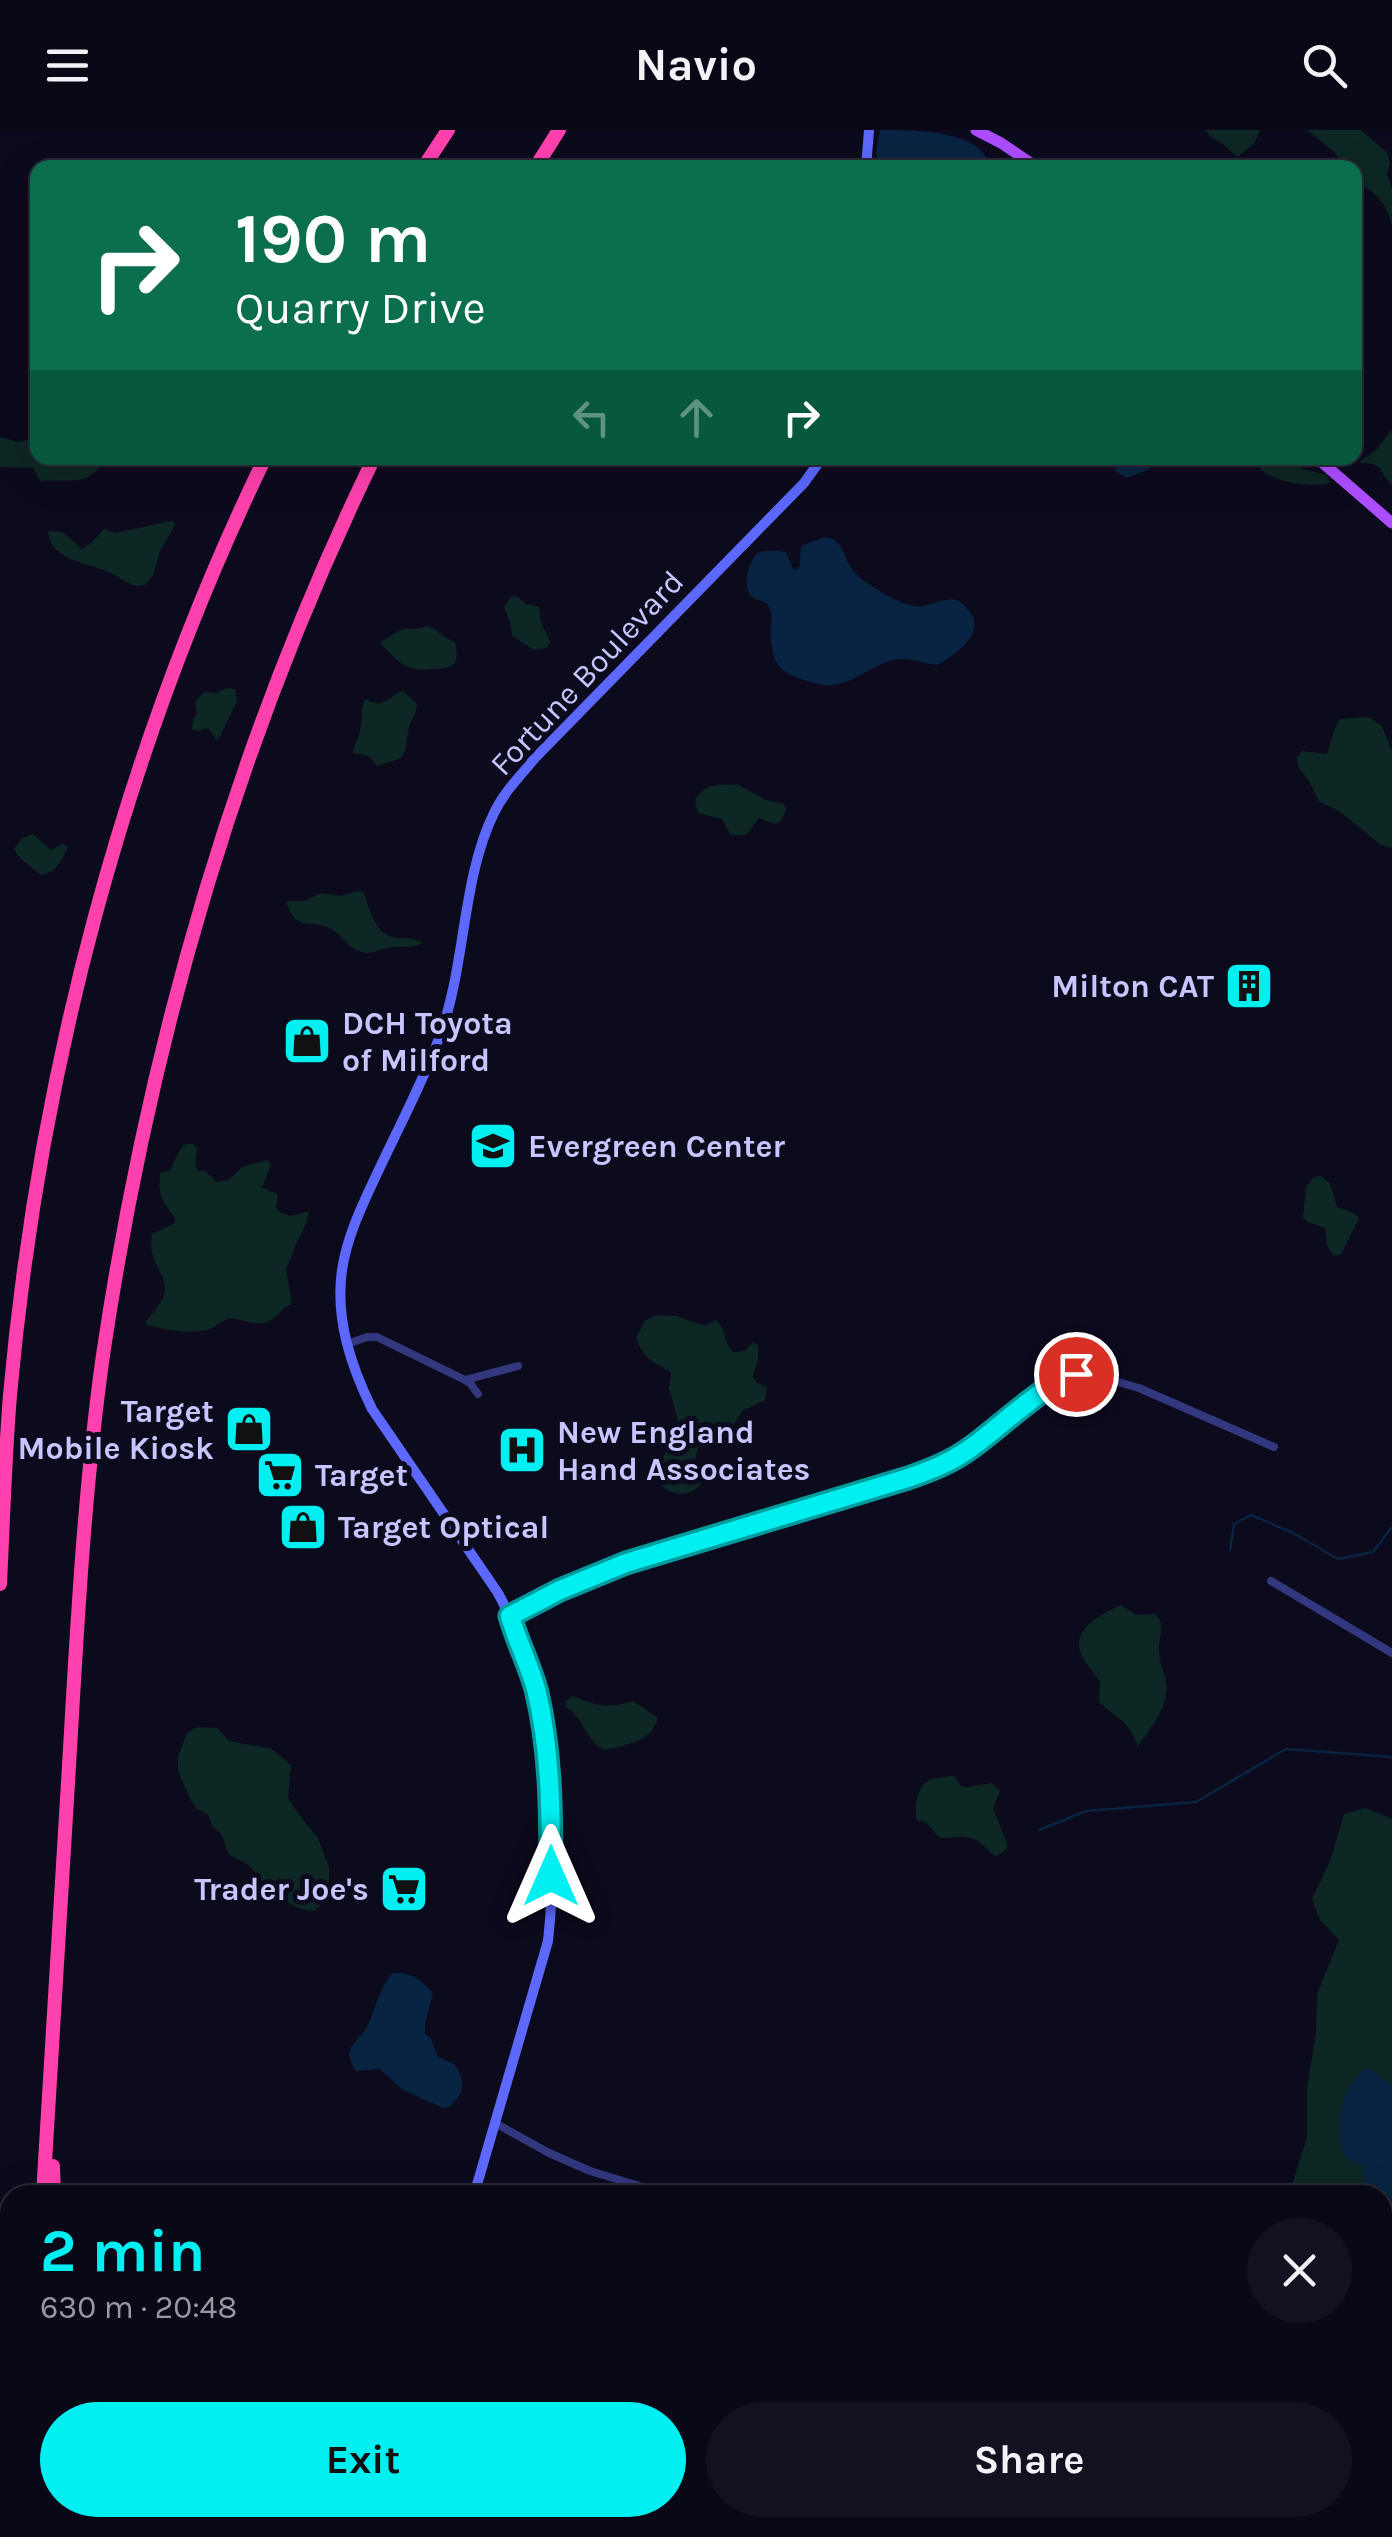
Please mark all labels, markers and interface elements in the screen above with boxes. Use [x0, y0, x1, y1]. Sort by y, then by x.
icon: menu [40, 38, 95, 93]
icon: search [1297, 38, 1352, 93]
text: Navio [635, 39, 757, 91]
text: 190 m [235, 198, 431, 280]
icon: right [70, 200, 200, 330]
text: Quarry Drive [235, 282, 486, 334]
icon: left [564, 390, 619, 445]
icon: ahead [669, 390, 724, 445]
icon: right [774, 390, 829, 445]
street label: Fortune Boulevard [483, 563, 691, 783]
building icon: Milton CAT [1223, 960, 1275, 1012]
place label: Milton CAT [1051, 968, 1214, 1005]
place label: DCH Toyota of Milford [342, 1005, 513, 1079]
shop icon: DCH Toyota of Milford [281, 1015, 333, 1067]
school or university icon: Evergreen Center [467, 1120, 519, 1172]
place label: Evergreen Center [528, 1128, 786, 1165]
pin [1034, 1332, 1119, 1417]
icon: arrive [1049, 1347, 1104, 1402]
place label: Target Mobile Kiosk [18, 1393, 214, 1467]
shop icon: Target Mobile Kiosk [223, 1403, 275, 1455]
place label: New England Hand Associates [557, 1414, 811, 1488]
hospital icon: New England Hand Associates [496, 1424, 548, 1476]
supermarket icon: Target [254, 1449, 306, 1501]
place label: Target [315, 1457, 408, 1494]
shop icon: Target Optical [277, 1501, 329, 1553]
place label: Target Optical [338, 1509, 549, 1546]
position arrow [499, 1824, 603, 1928]
supermarket icon: Trader Joe's [378, 1863, 430, 1915]
place label: Trader Joe's [194, 1871, 369, 1908]
text: 2 min [40, 2216, 205, 2286]
button: close [1247, 2218, 1352, 2323]
text: 630 m · 20:48 [40, 2289, 237, 2326]
button: Exit [40, 2402, 686, 2517]
button: Share [706, 2402, 1352, 2517]

